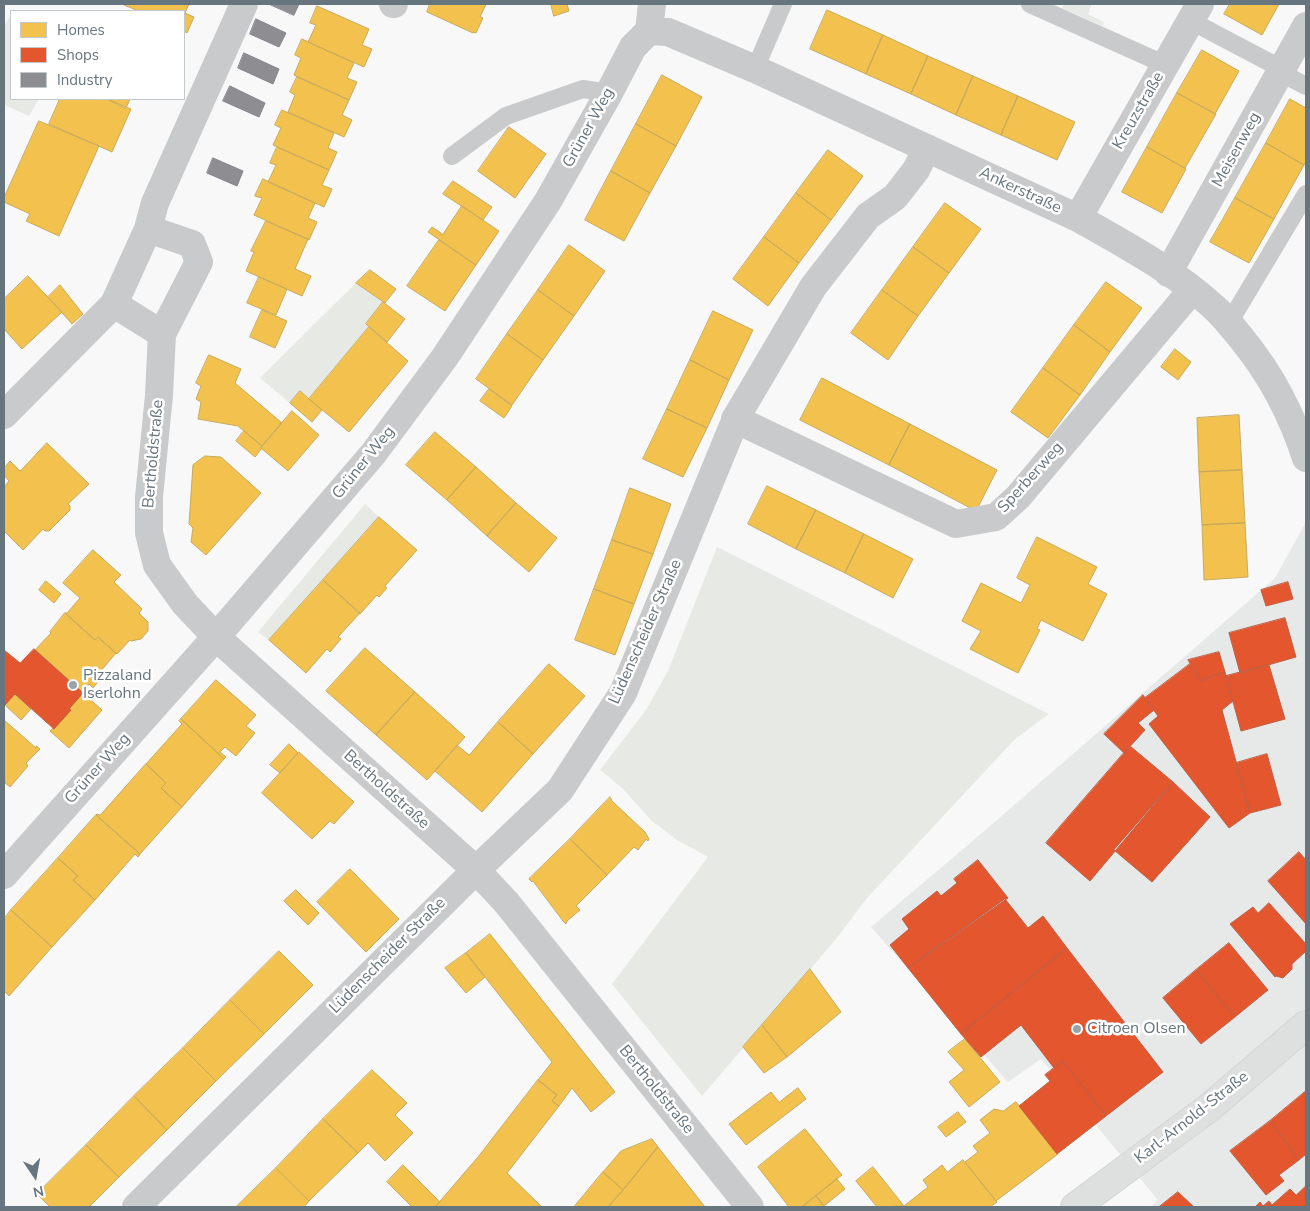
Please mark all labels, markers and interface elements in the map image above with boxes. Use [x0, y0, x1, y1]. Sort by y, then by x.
legend [10, 10, 185, 100]
text: Homes [57, 20, 105, 40]
text: Shops [57, 45, 99, 65]
street label: Kreuzstraße [1109, 69, 1169, 153]
text: Industry [57, 70, 112, 90]
street label: Grüner Weg [559, 85, 619, 171]
street label: Meisenweg [1209, 109, 1265, 191]
street label: Ankerstraße [976, 164, 1064, 218]
street label: Bertholdstraße [140, 399, 168, 509]
street label: Grüner Weg [329, 423, 399, 503]
street label: Sperberweg [994, 439, 1068, 517]
street label: Lüdenscheider Straße [605, 557, 687, 707]
place label: Pizzaland Iserlohn [83, 666, 152, 704]
marker: Pizzaland Iserlohn [67, 679, 79, 691]
street label: Grüner Weg [61, 730, 135, 808]
street label: Bertholdstraße [339, 746, 433, 834]
street label: Lüdenscheider Straße [326, 894, 450, 1018]
place label: Citroen Olsen [1087, 1019, 1186, 1039]
marker: Citroen Olsen [1071, 1023, 1083, 1035]
street label: Bertholdstraße [614, 1042, 698, 1138]
street label: Karl-Arnold-Straße [1131, 1068, 1253, 1168]
north arrow [10, 1151, 60, 1201]
text: N [31, 1181, 45, 1202]

